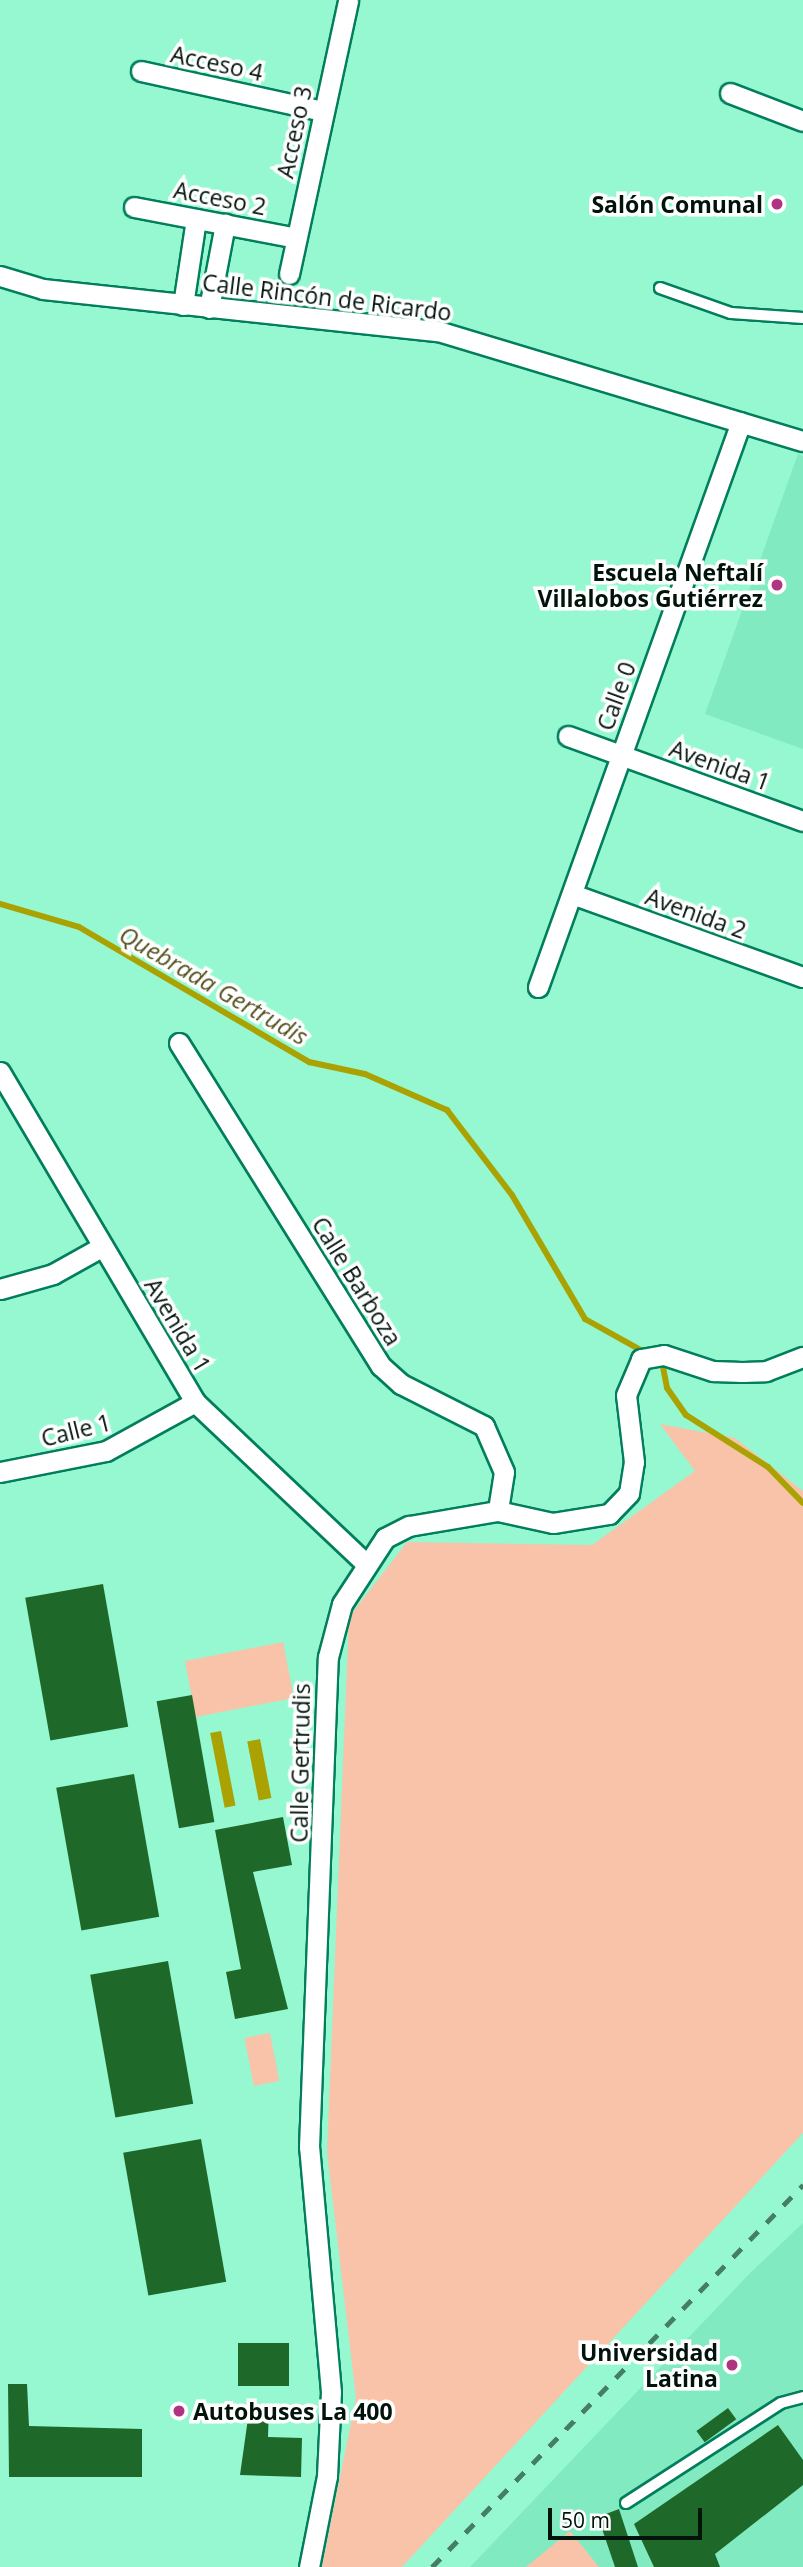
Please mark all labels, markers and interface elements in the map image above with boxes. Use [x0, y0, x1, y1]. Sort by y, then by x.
street label: Acceso 4 [168, 40, 266, 86]
street label: Acceso 3 [271, 83, 317, 181]
street label: Acceso 2 [172, 176, 268, 220]
place label: Salón Comunal [591, 190, 763, 218]
marker: Salón Comunal [769, 196, 785, 212]
street label: Calle Rincón de Ricardo [201, 268, 453, 326]
place label: Escuela Neftalí Villalobos Gutiérrez [538, 558, 763, 612]
marker: Escuela Neftalí Villalobos Gutiérrez [769, 577, 785, 593]
street label: Calle 0 [591, 658, 641, 734]
street label: Avenida 1 [666, 734, 774, 796]
street label: Avenida 2 [642, 882, 750, 944]
water label: Quebrada Gertrudis [115, 919, 313, 1051]
street label: Calle Barboza [307, 1212, 407, 1350]
street label: Avenida 1 [139, 1273, 217, 1377]
street label: Calle 1 [38, 1408, 114, 1452]
street label: Calle Gertrudis [285, 1683, 315, 1843]
place label: Universidad Latina [580, 2338, 718, 2392]
marker: Universidad Latina [724, 2357, 740, 2373]
place label: Autobuses La 400 [193, 2397, 393, 2425]
marker: Autobuses La 400 [171, 2403, 187, 2419]
scale bar [551, 2494, 705, 2538]
text: 50 m [561, 2506, 610, 2534]

